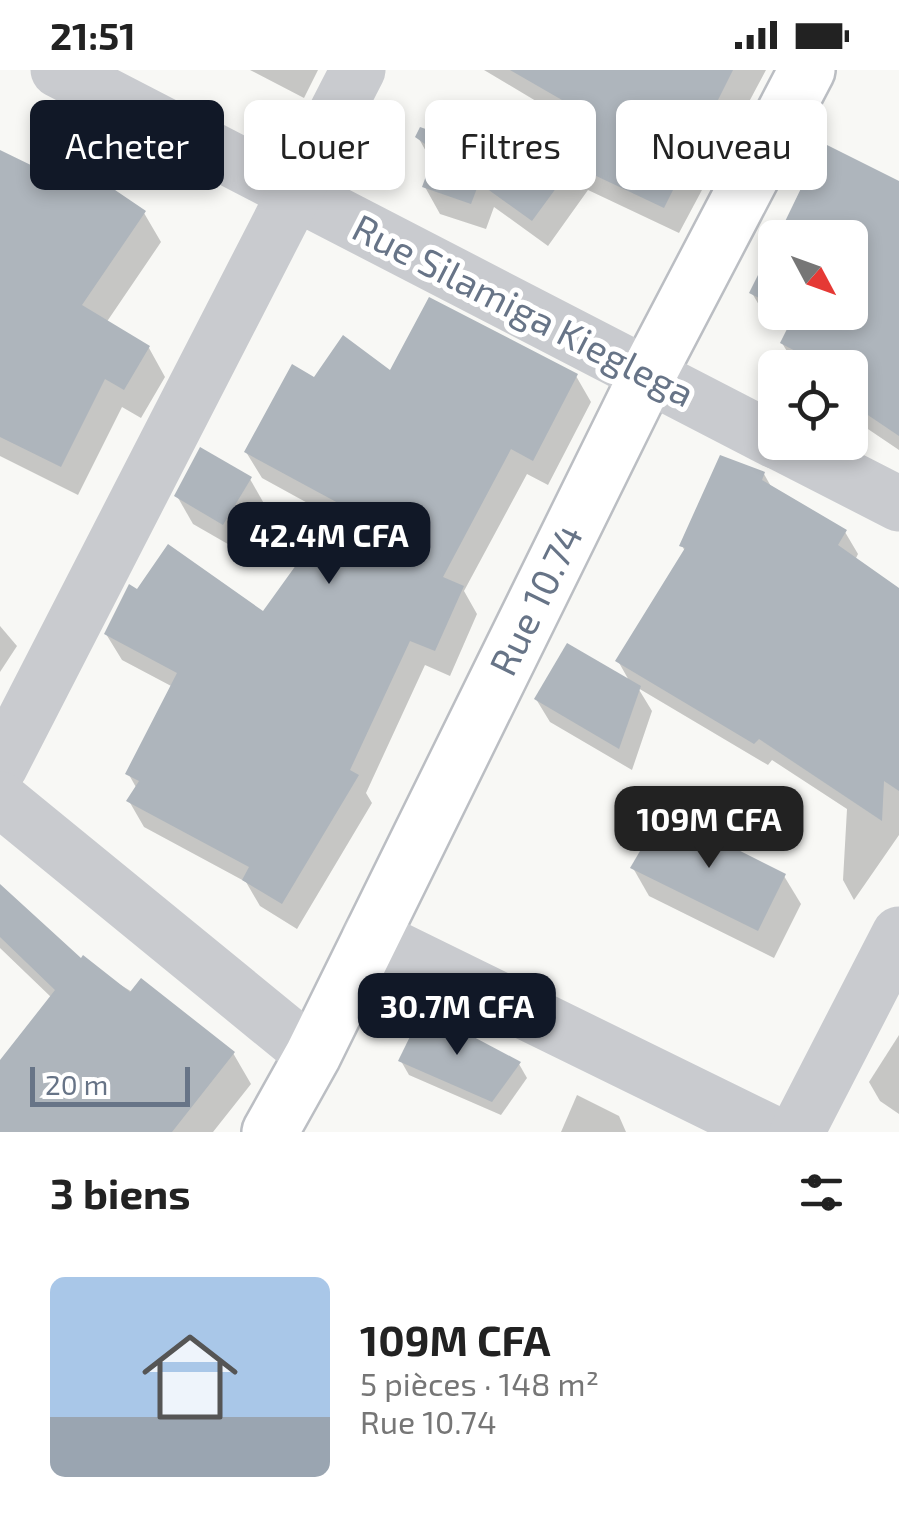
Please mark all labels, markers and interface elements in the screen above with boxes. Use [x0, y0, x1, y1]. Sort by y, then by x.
text: 21:51 [50, 12, 136, 58]
chip: Acheter [30, 100, 224, 190]
chip: Louer [244, 100, 405, 190]
chip: Filtres [425, 100, 596, 190]
chip: Nouveau [616, 100, 827, 190]
street label: Rue Silamiga Kieglega [345, 203, 702, 415]
north arrow [758, 220, 868, 330]
map controls [758, 220, 868, 460]
button: locate [758, 350, 868, 460]
pin: 42.4M CFA [215, 502, 443, 587]
text: 42.4M CFA [249, 515, 409, 553]
street label: Rue 10.74 [478, 516, 591, 682]
pin: 109M CFA [606, 786, 812, 871]
text: 109M CFA [636, 799, 782, 837]
pin: 30.7M CFA [343, 973, 571, 1058]
text: 30.7M CFA [380, 986, 534, 1024]
scale bar [30, 1062, 190, 1106]
text: 20 m [45, 1067, 108, 1101]
icon: filters [794, 1165, 849, 1220]
text: 3 biens [50, 1167, 191, 1217]
text: 109M CFA [360, 1314, 551, 1364]
icon: home [130, 1317, 250, 1437]
text: 5 pièces · 148 m² [360, 1364, 599, 1402]
text: Rue 10.74 [360, 1402, 497, 1440]

